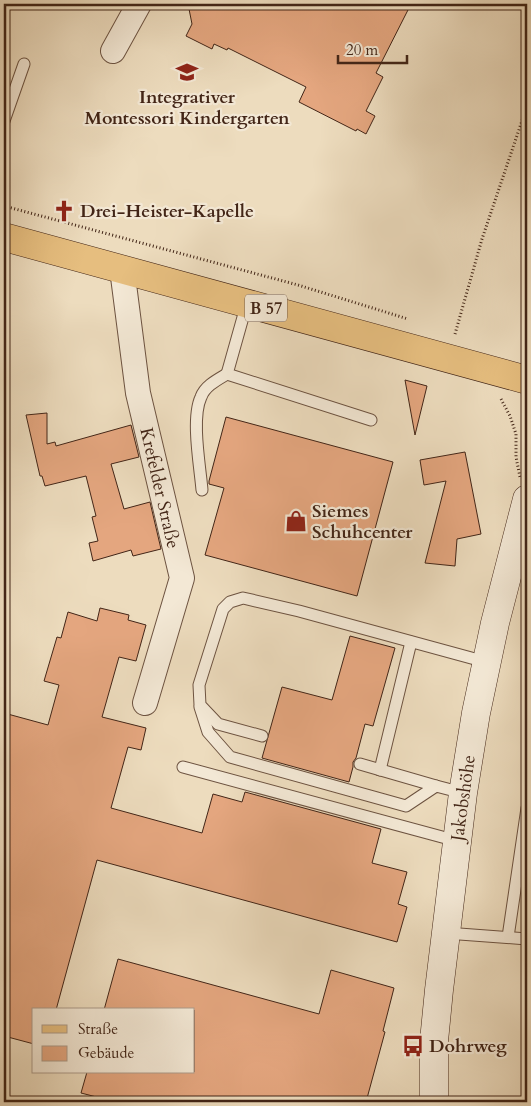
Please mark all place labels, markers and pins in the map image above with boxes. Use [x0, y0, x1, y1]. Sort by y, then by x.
school or university icon: Integrativer Montessori Kindergarten [174, 59, 200, 85]
place label: Integrativer Montessori Kindergarten [85, 85, 290, 131]
church icon: Drei-Heister-Kapelle [51, 198, 77, 224]
place label: Drei-Heister-Kapelle [80, 199, 254, 224]
place label: Siemes Schuhcenter [312, 499, 413, 545]
shop icon: Siemes Schuhcenter [283, 508, 309, 534]
bus stop icon: Dohrweg [400, 1033, 426, 1059]
place label: Dohrweg [429, 1034, 507, 1059]

